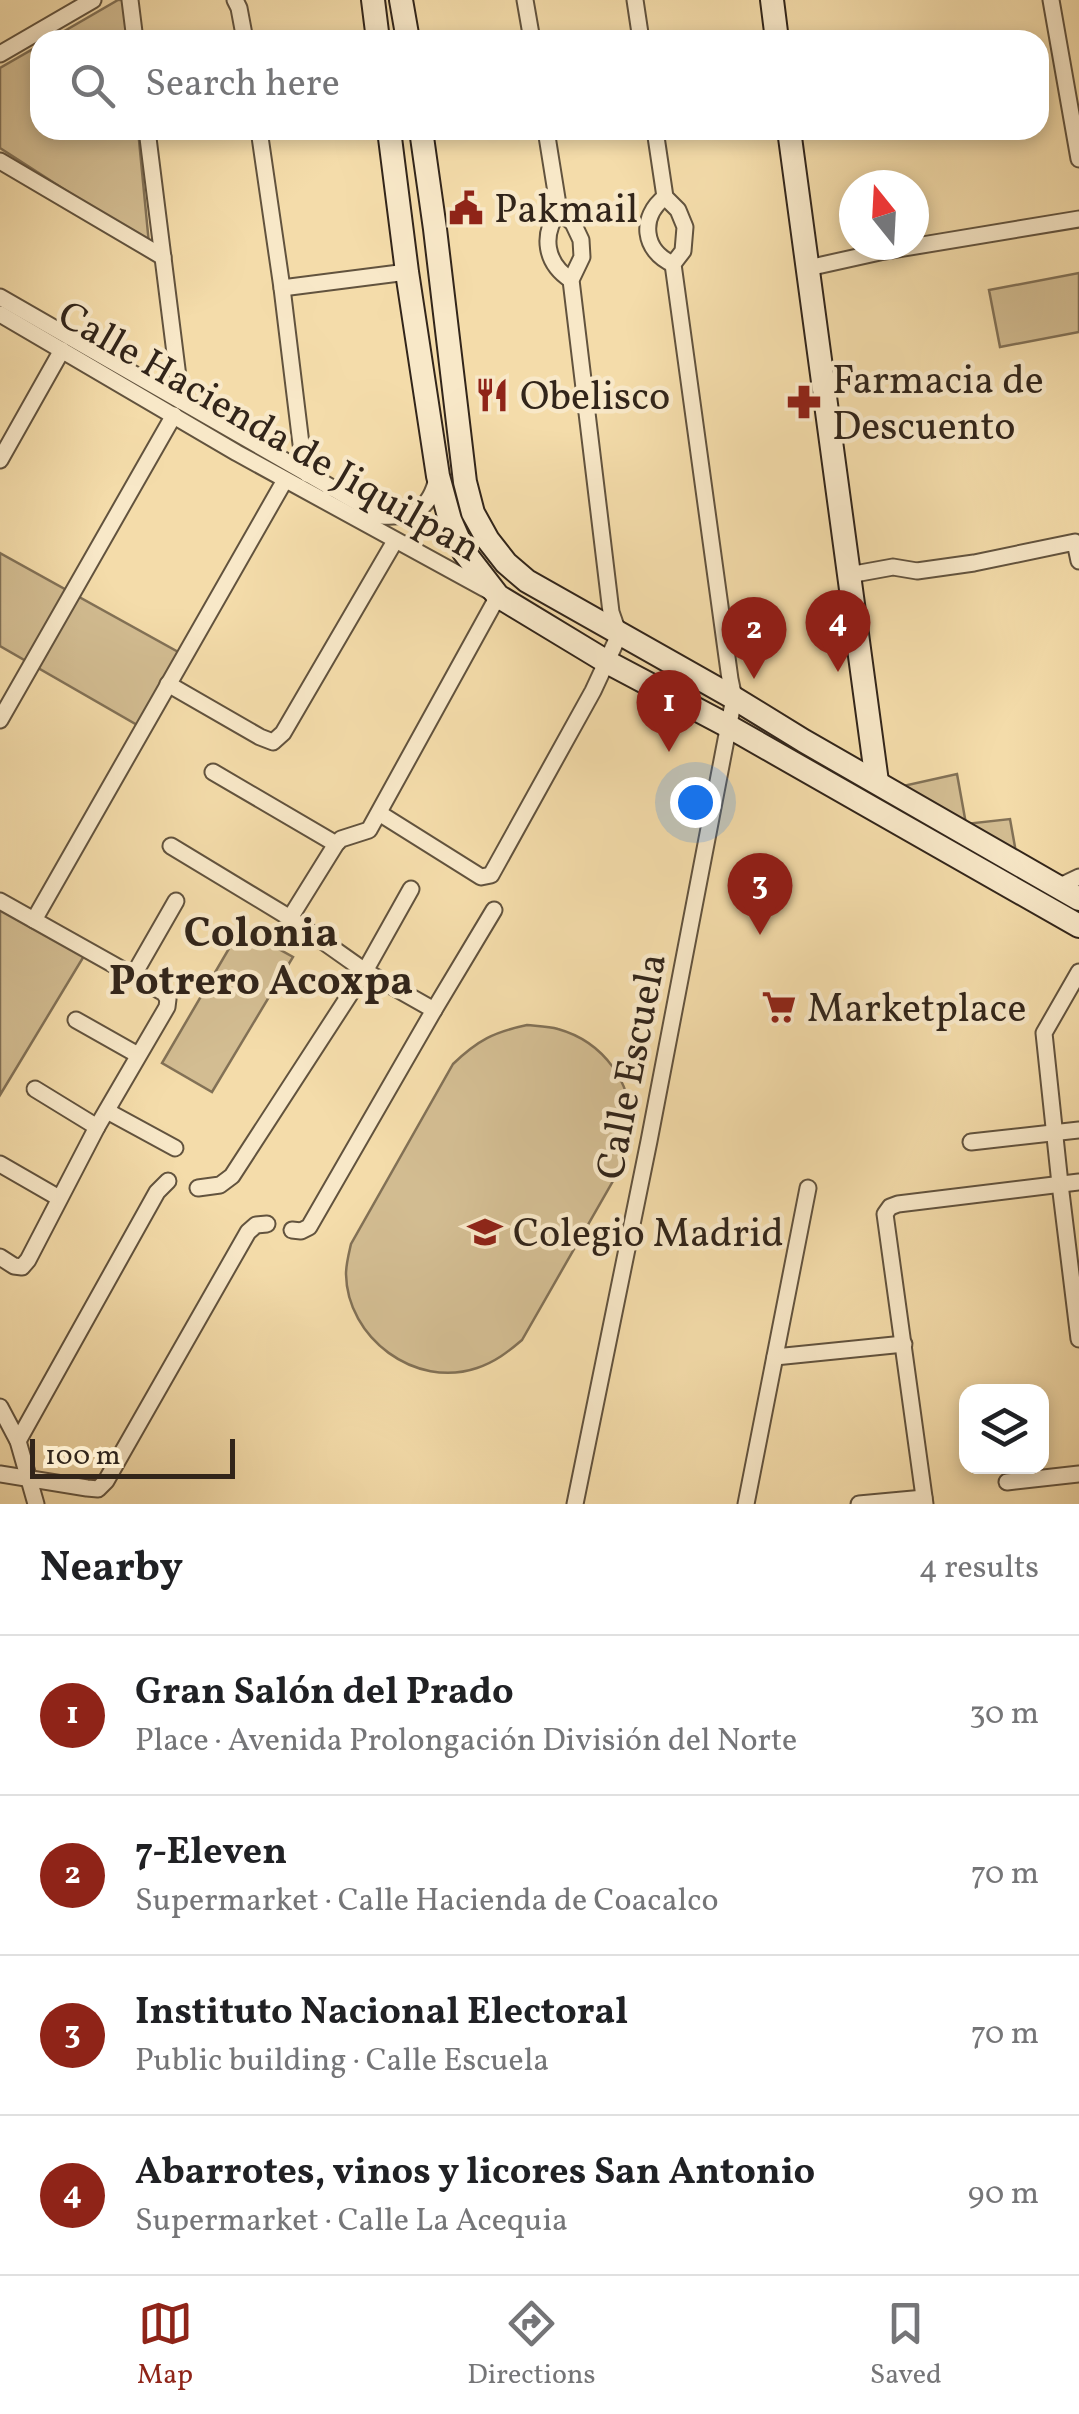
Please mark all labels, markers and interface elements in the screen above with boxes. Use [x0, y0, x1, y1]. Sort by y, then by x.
search box [30, 30, 1049, 140]
icon: search [65, 58, 120, 113]
text: Search here [145, 59, 340, 112]
north arrow [839, 170, 929, 260]
place label: Pakmail [494, 184, 638, 240]
public building icon: Pakmail [447, 189, 485, 227]
street label: Calle Hacienda de Jiquilpan [46, 289, 490, 578]
place label: Farmacia de Descuento [832, 355, 1044, 457]
place label: Obelisco [520, 371, 670, 427]
restaurant icon: Obelisco [473, 376, 511, 414]
pharmacy icon: Farmacia de Descuento [785, 383, 823, 421]
pin: 4 [806, 590, 870, 672]
pin: 2 [722, 596, 786, 679]
pin: 1 [636, 670, 702, 752]
your location [670, 777, 721, 828]
pin: 3 [728, 852, 792, 935]
district label: Colonia Potrero Acoxpa [109, 906, 413, 1013]
street label: Calle Escuela [585, 949, 683, 1185]
place label: Marketplace [807, 983, 1026, 1039]
supermarket icon: Marketplace [760, 988, 798, 1026]
place label: Colegio Madrid [513, 1208, 784, 1264]
school or university icon: Colegio Madrid [466, 1213, 504, 1251]
map controls [959, 1384, 1049, 1474]
button: layers [959, 1384, 1049, 1474]
scale bar [30, 1434, 235, 1478]
text: 100 m [45, 1437, 120, 1476]
text: Nearby [40, 1540, 183, 1599]
text: 4 results [919, 1547, 1039, 1591]
text: Gran Salón del Prado [135, 1667, 514, 1720]
text: 1 [66, 1693, 79, 1737]
text: 30 m [969, 1693, 1039, 1737]
text: Place · Avenida Prolongación División del Norte [135, 1720, 797, 1764]
text: 7-Eleven [135, 1827, 287, 1880]
text: 2 [64, 1853, 81, 1897]
text: 70 m [971, 1853, 1039, 1897]
text: Supermarket · Calle Hacienda de Coacalco [135, 1880, 719, 1924]
text: Instituto Nacional Electoral [135, 1987, 628, 2040]
text: 3 [64, 2013, 81, 2057]
text: 70 m [971, 2013, 1039, 2057]
text: Public building · Calle Escuela [135, 2040, 549, 2084]
text: Abarrotes, vinos y licores San Antonio [135, 2147, 815, 2200]
text: 4 [63, 2173, 82, 2217]
text: 90 m [968, 2173, 1039, 2217]
text: Supermarket · Calle La Acequia [135, 2200, 568, 2244]
tab: Map [137, 2296, 193, 2395]
tab: Directions [467, 2296, 596, 2395]
tab: Saved [870, 2296, 942, 2395]

